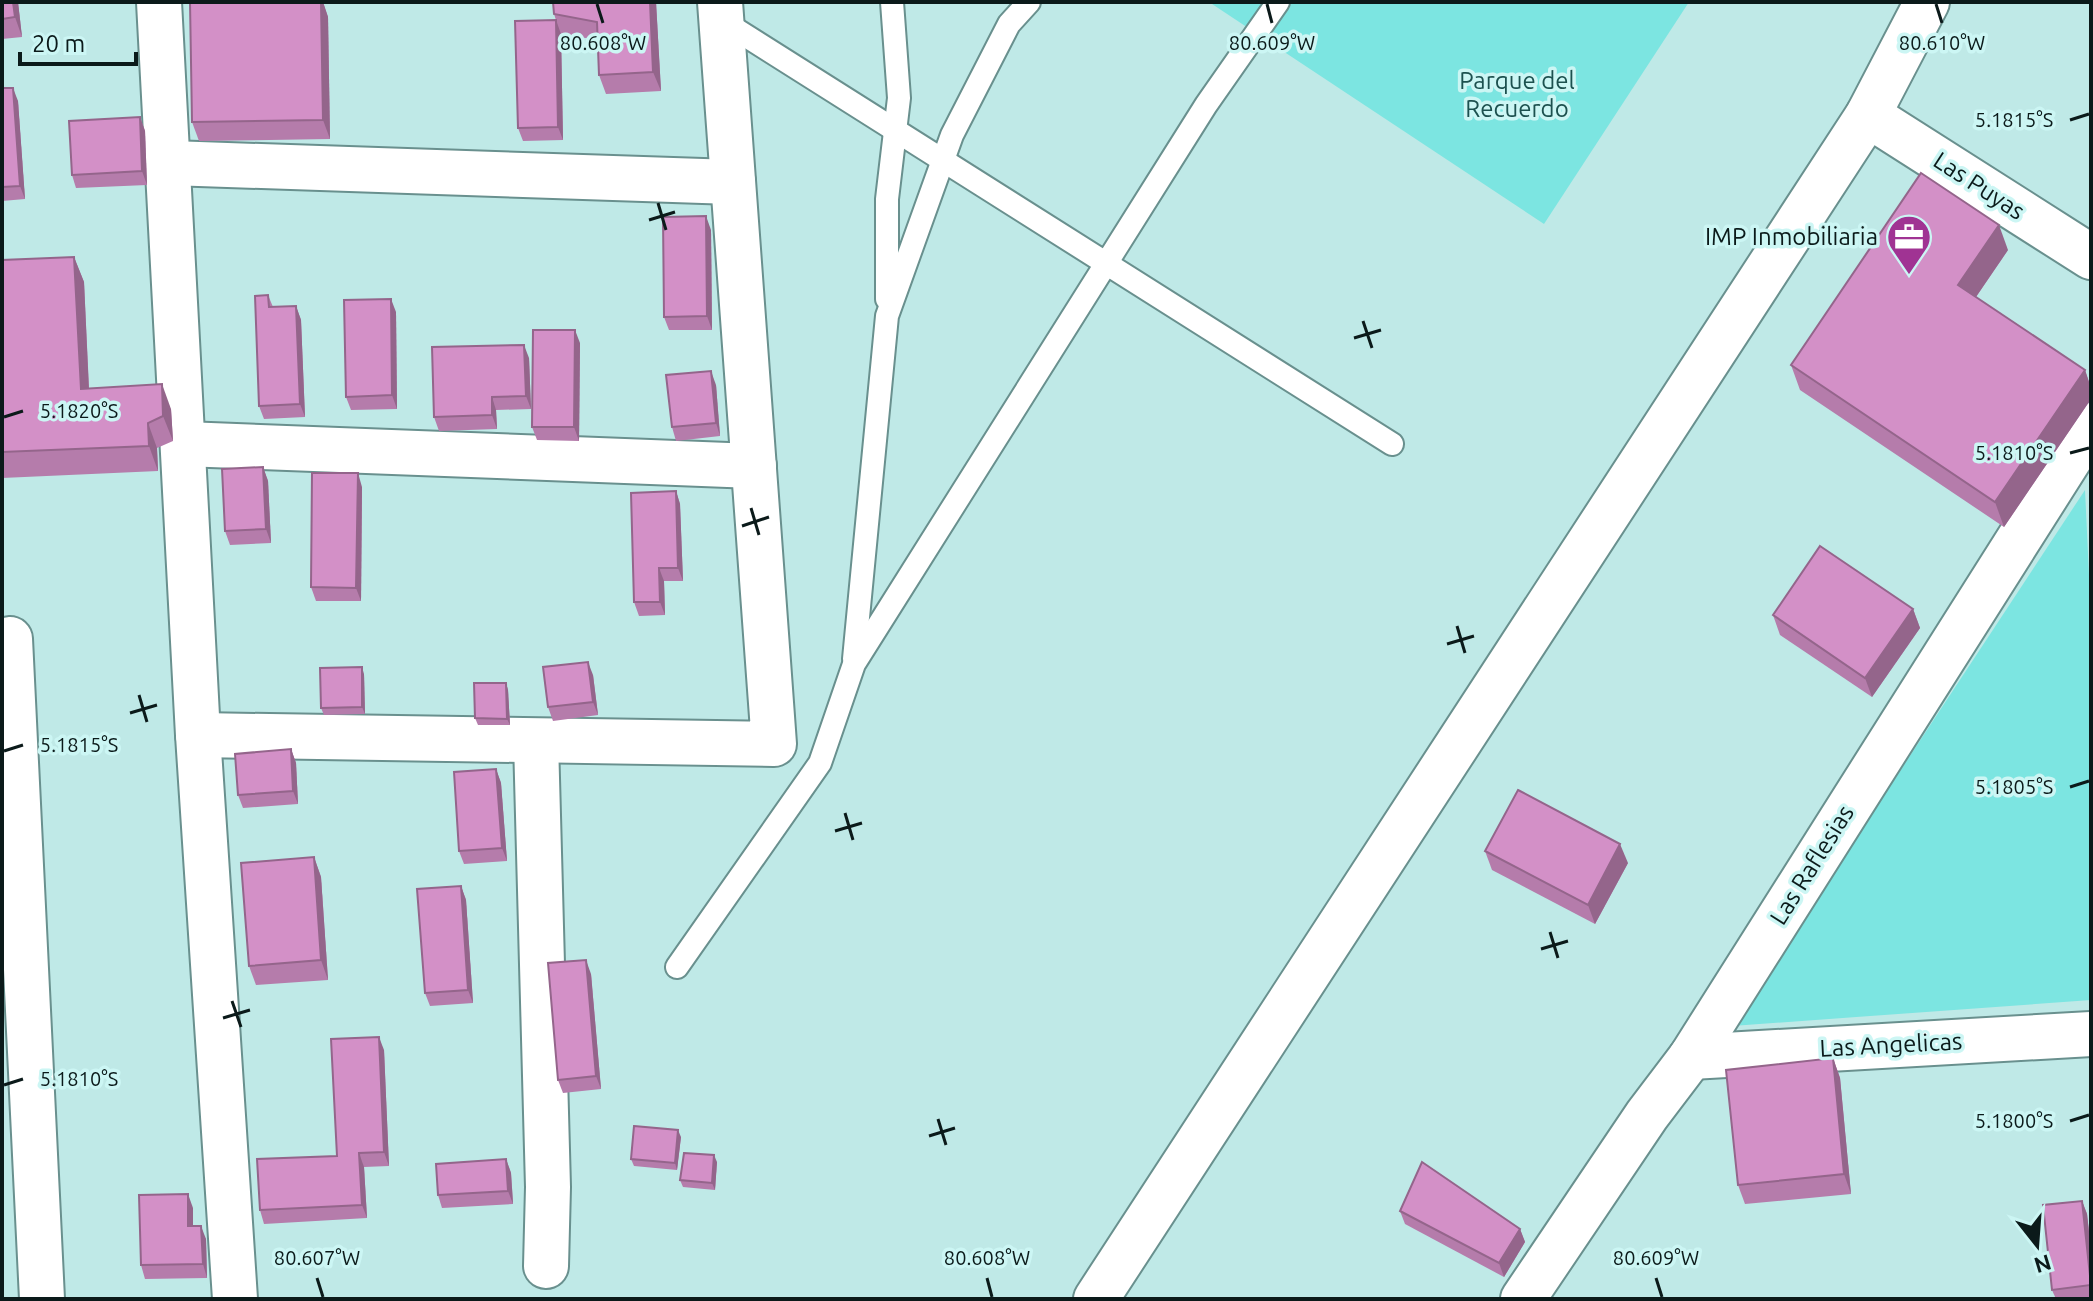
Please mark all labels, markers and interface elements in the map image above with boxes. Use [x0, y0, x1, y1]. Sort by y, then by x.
scale bar [20, 16, 136, 66]
text: 20 m [32, 30, 85, 57]
text: 80.608°W [560, 31, 646, 54]
text: 80.609°W [1229, 31, 1315, 54]
text: 80.610°W [1899, 31, 1985, 54]
park label: Parque del Recuerdo [1459, 67, 1575, 122]
text: 5.1815°S [1975, 108, 2053, 131]
street label: Las Puyas [1929, 146, 2030, 225]
office icon: IMP Inmobiliaria [1885, 213, 1933, 276]
place label: IMP Inmobiliaria [1705, 223, 1878, 250]
text: 5.1820°S [40, 399, 118, 422]
text: 5.1810°S [1975, 441, 2053, 464]
text: 5.1815°S [40, 733, 118, 756]
text: 5.1805°S [1975, 775, 2053, 798]
street label: Las Raflesias [1764, 800, 1859, 929]
street label: Las Angelicas [1819, 1027, 1963, 1062]
text: 5.1810°S [40, 1067, 118, 1090]
text: 5.1800°S [1975, 1109, 2053, 1132]
north arrow [1997, 1205, 2077, 1285]
text: 80.607°W [274, 1246, 360, 1269]
text: 80.608°W [944, 1246, 1030, 1269]
text: 80.609°W [1613, 1246, 1699, 1269]
text: N [2031, 1250, 2055, 1279]

